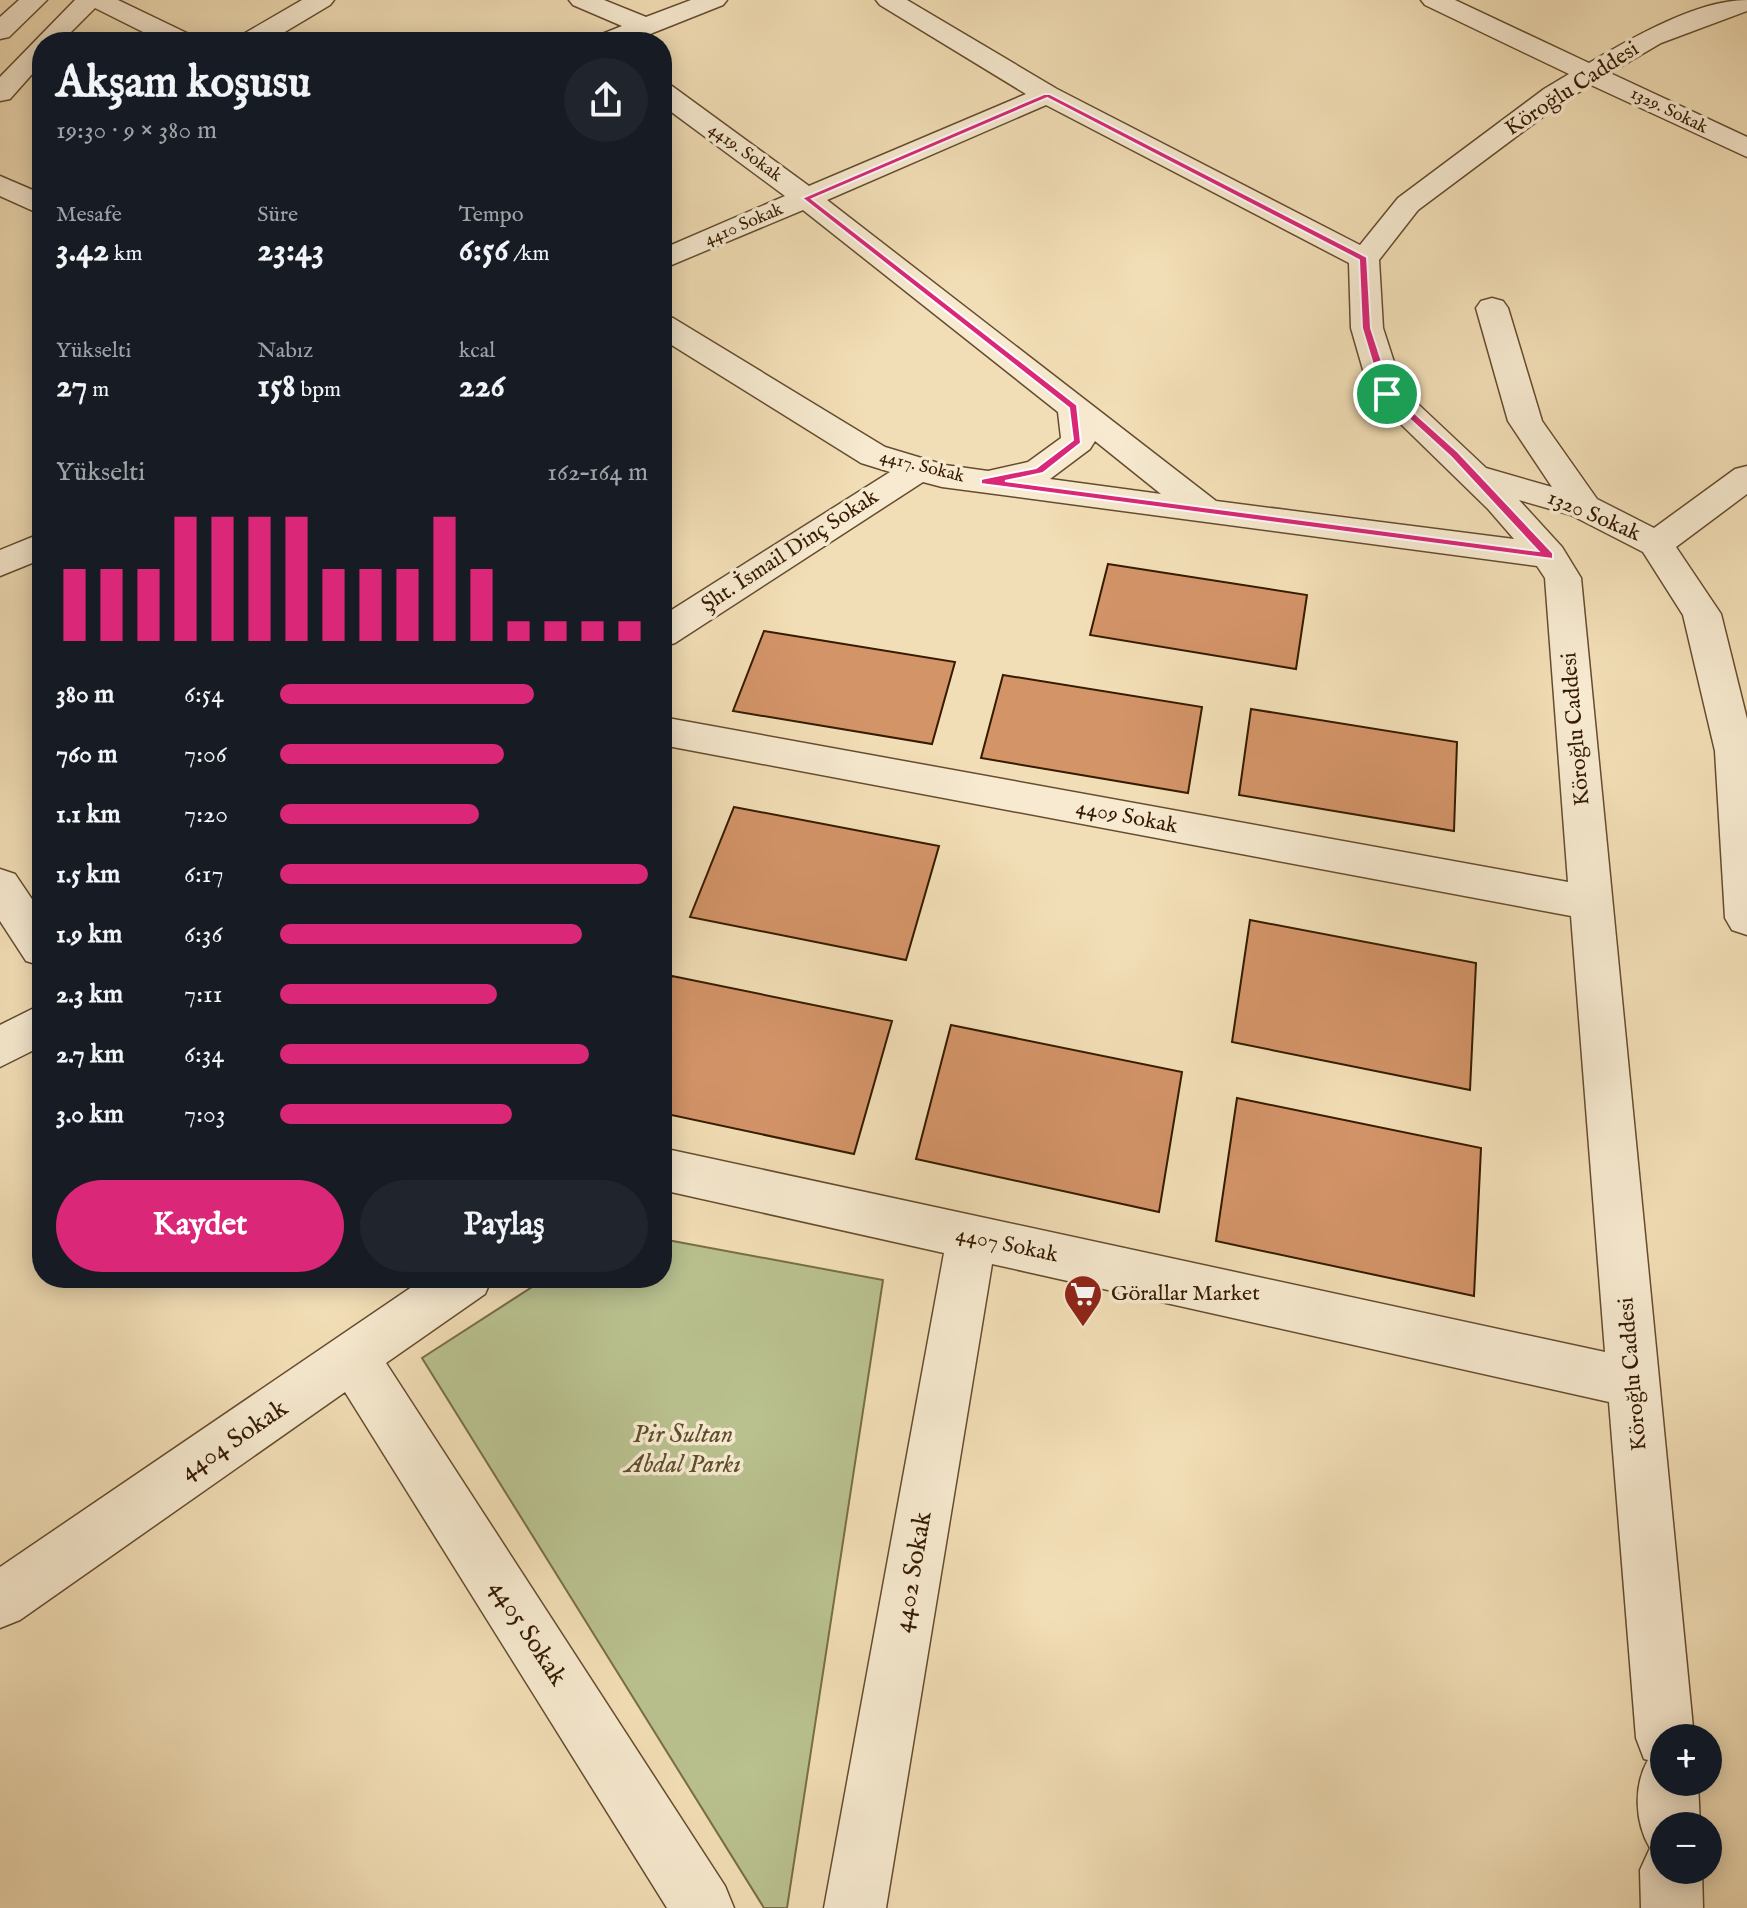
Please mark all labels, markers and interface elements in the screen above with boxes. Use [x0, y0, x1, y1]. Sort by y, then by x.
street label: Köroğlu Caddesi [1500, 35, 1644, 143]
text: Akşam koşusu [56, 56, 311, 112]
button: share [564, 58, 648, 142]
street label: 1329. Sokak [1626, 82, 1712, 140]
text: 19:30 · 9 × 380 m [56, 114, 217, 147]
street label: 4419. Sokak [703, 118, 787, 188]
street label: 4410 Sokak [701, 198, 787, 252]
text: Mesafe [56, 201, 122, 229]
text: Süre [257, 201, 298, 229]
text: Tempo [459, 201, 524, 229]
text: 3.42 [56, 229, 109, 272]
text: 23:43 [257, 229, 324, 272]
text: 6:56 [459, 229, 509, 272]
text: km [109, 240, 142, 268]
text: /km [509, 240, 550, 268]
text: Yükselti [56, 337, 131, 365]
text: Nabız [257, 337, 313, 365]
text: kcal [459, 337, 495, 365]
pin [1353, 360, 1421, 428]
text: 27 [56, 365, 87, 408]
text: 158 [257, 365, 296, 408]
text: 226 [459, 365, 505, 408]
icon: arrive [1365, 372, 1409, 416]
text: m [87, 376, 109, 404]
text: bpm [296, 376, 341, 404]
street label: 4417. Sokak [877, 445, 967, 489]
text: Yükselti [56, 456, 145, 489]
text: 162–164 m [547, 456, 648, 489]
street label: Şht. İsmail Dinç Sokak [696, 483, 884, 619]
street label: 1320 Sokak [1543, 484, 1645, 548]
street label: Köroğlu Caddesi [1555, 651, 1597, 807]
text: 380 m [56, 678, 114, 711]
text: 6:54 [184, 678, 224, 711]
text: 760 m [56, 738, 118, 771]
text: 7:06 [184, 738, 227, 771]
street label: 4409 Sokak [1074, 793, 1180, 841]
text: 1.1 km [56, 798, 121, 831]
text: 7:20 [184, 798, 228, 831]
text: 1.5 km [56, 858, 120, 891]
text: 6:17 [184, 858, 224, 891]
text: 1.9 km [56, 918, 122, 951]
text: 6:36 [184, 918, 223, 951]
text: 2.3 km [56, 978, 123, 1011]
text: 7:11 [184, 978, 222, 1011]
text: 2.7 km [56, 1038, 124, 1071]
text: 6:34 [184, 1038, 224, 1071]
text: 3.0 km [56, 1098, 124, 1131]
text: 7:03 [184, 1098, 226, 1131]
button: Kaydet [56, 1180, 344, 1272]
button: Paylaş [360, 1180, 648, 1272]
street label: 4407 Sokak [953, 1221, 1061, 1270]
supermarket icon: Görallar Market [1062, 1273, 1104, 1328]
place label: Görallar Market [1111, 1280, 1260, 1308]
street label: Köroğlu Caddesi [1612, 1296, 1654, 1452]
street label: 4404 Sokak [174, 1391, 295, 1488]
park label: Pir Sultan Abdal Parkı [622, 1418, 741, 1481]
street label: 4402 Sokak [886, 1508, 940, 1635]
street label: 4405 Sokak [482, 1574, 575, 1693]
map controls [1650, 1724, 1722, 1884]
button: + [1650, 1724, 1722, 1796]
button: − [1650, 1812, 1722, 1884]

